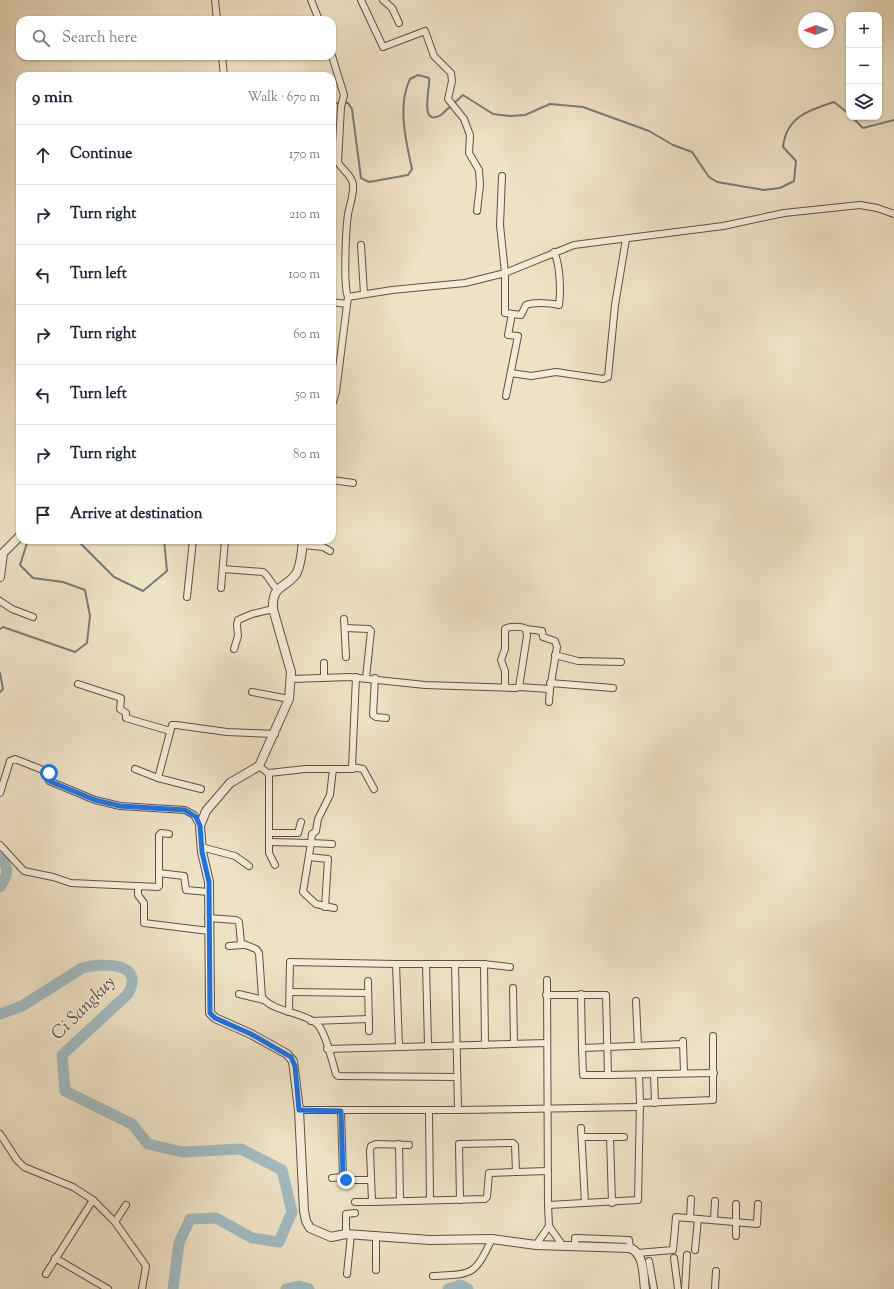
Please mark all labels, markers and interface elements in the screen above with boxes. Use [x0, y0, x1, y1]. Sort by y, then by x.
north arrow [798, 12, 834, 48]
map controls [846, 12, 882, 120]
button: + [846, 12, 882, 48]
search box [16, 16, 336, 60]
icon: search [30, 27, 52, 49]
text: Search here [62, 28, 137, 49]
button: − [846, 48, 882, 84]
button: layers [846, 84, 882, 120]
text: 9 min [32, 86, 73, 110]
text: Walk · 670 m [248, 89, 320, 107]
icon: ahead [32, 144, 54, 166]
text: Continue [70, 144, 132, 165]
text: 170 m [289, 146, 320, 164]
icon: right [32, 204, 54, 226]
text: Turn right [70, 204, 136, 225]
text: 210 m [289, 206, 320, 224]
icon: left [32, 264, 54, 286]
text: Turn left [70, 264, 127, 285]
text: 100 m [288, 266, 320, 284]
icon: right [32, 324, 54, 346]
text: Turn right [70, 324, 136, 345]
text: 60 m [293, 326, 320, 344]
icon: left [32, 384, 54, 406]
text: Turn left [70, 384, 127, 405]
text: 50 m [295, 386, 320, 404]
icon: right [32, 444, 54, 466]
text: Turn right [70, 444, 136, 465]
text: 80 m [293, 446, 320, 464]
icon: arrive [32, 504, 54, 526]
text: Arrive at destination [70, 504, 203, 525]
route start [40, 764, 58, 782]
water label: Ci Sangkuy [46, 971, 122, 1047]
route end [337, 1171, 355, 1189]

